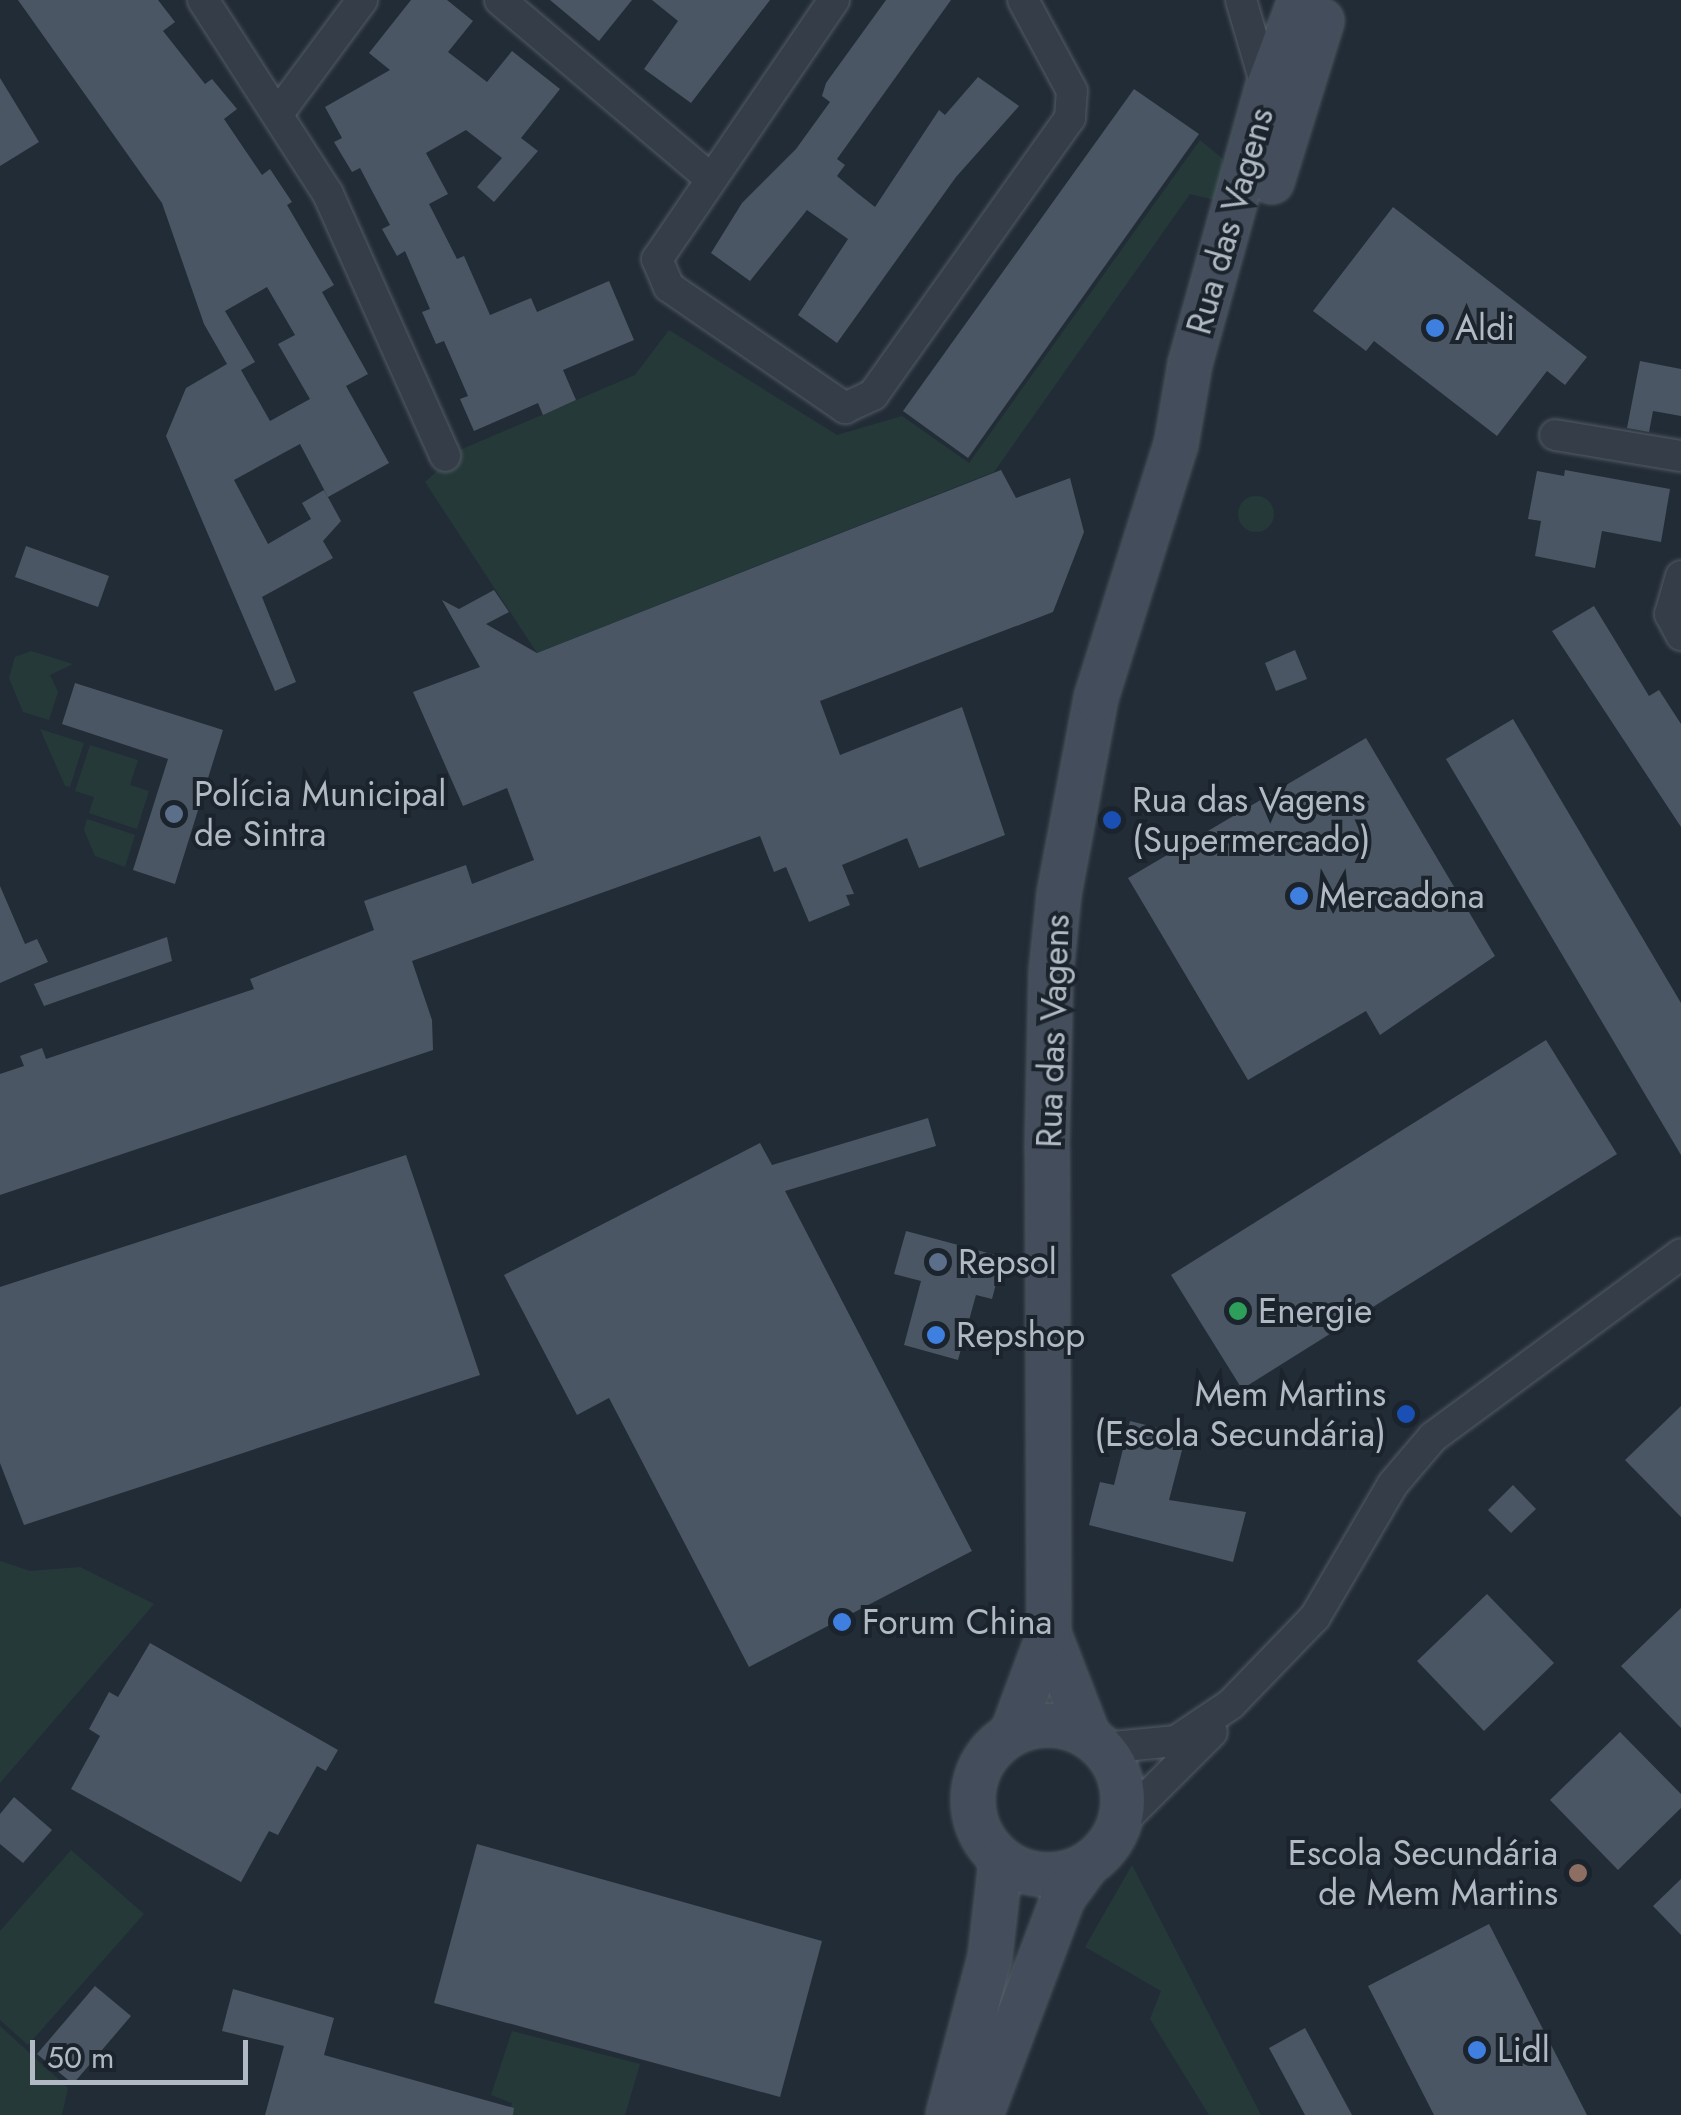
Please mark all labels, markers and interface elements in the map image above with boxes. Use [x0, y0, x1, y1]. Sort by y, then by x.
street label: Rua das Vagens [1178, 103, 1282, 339]
place label: Aldi [1455, 307, 1515, 349]
marker: Aldi [1424, 317, 1446, 339]
place label: Polícia Municipal de Sintra [194, 773, 446, 855]
place label: Rua das Vagens (Supermercado) [1132, 779, 1371, 861]
marker: Polícia Municipal de Sintra [163, 803, 185, 825]
marker: Rua das Vagens (Supermercado) [1101, 809, 1123, 831]
place label: Mercadona [1319, 875, 1485, 917]
marker: Mercadona [1288, 885, 1310, 907]
street label: Rua das Vagens [1028, 914, 1078, 1148]
place label: Repsol [958, 1241, 1057, 1283]
marker: Repsol [927, 1251, 949, 1273]
place label: Energie [1258, 1290, 1372, 1332]
marker: Energie [1227, 1300, 1249, 1322]
place label: Repshop [956, 1314, 1085, 1356]
marker: Repshop [925, 1324, 947, 1346]
place label: Mem Martins (Escola Secundária) [1094, 1373, 1386, 1455]
marker: Mem Martins (Escola Secundária) [1395, 1403, 1417, 1425]
place label: Forum China [862, 1601, 1052, 1643]
marker: Forum China [831, 1611, 853, 1633]
place label: Escola Secundária de Mem Martins [1288, 1832, 1558, 1914]
marker: Escola Secundária de Mem Martins [1567, 1862, 1589, 1884]
scale bar [35, 2020, 252, 2082]
place label: Lidl [1497, 2029, 1550, 2071]
text: 50 m [47, 2036, 114, 2079]
marker: Lidl [1466, 2039, 1488, 2061]

